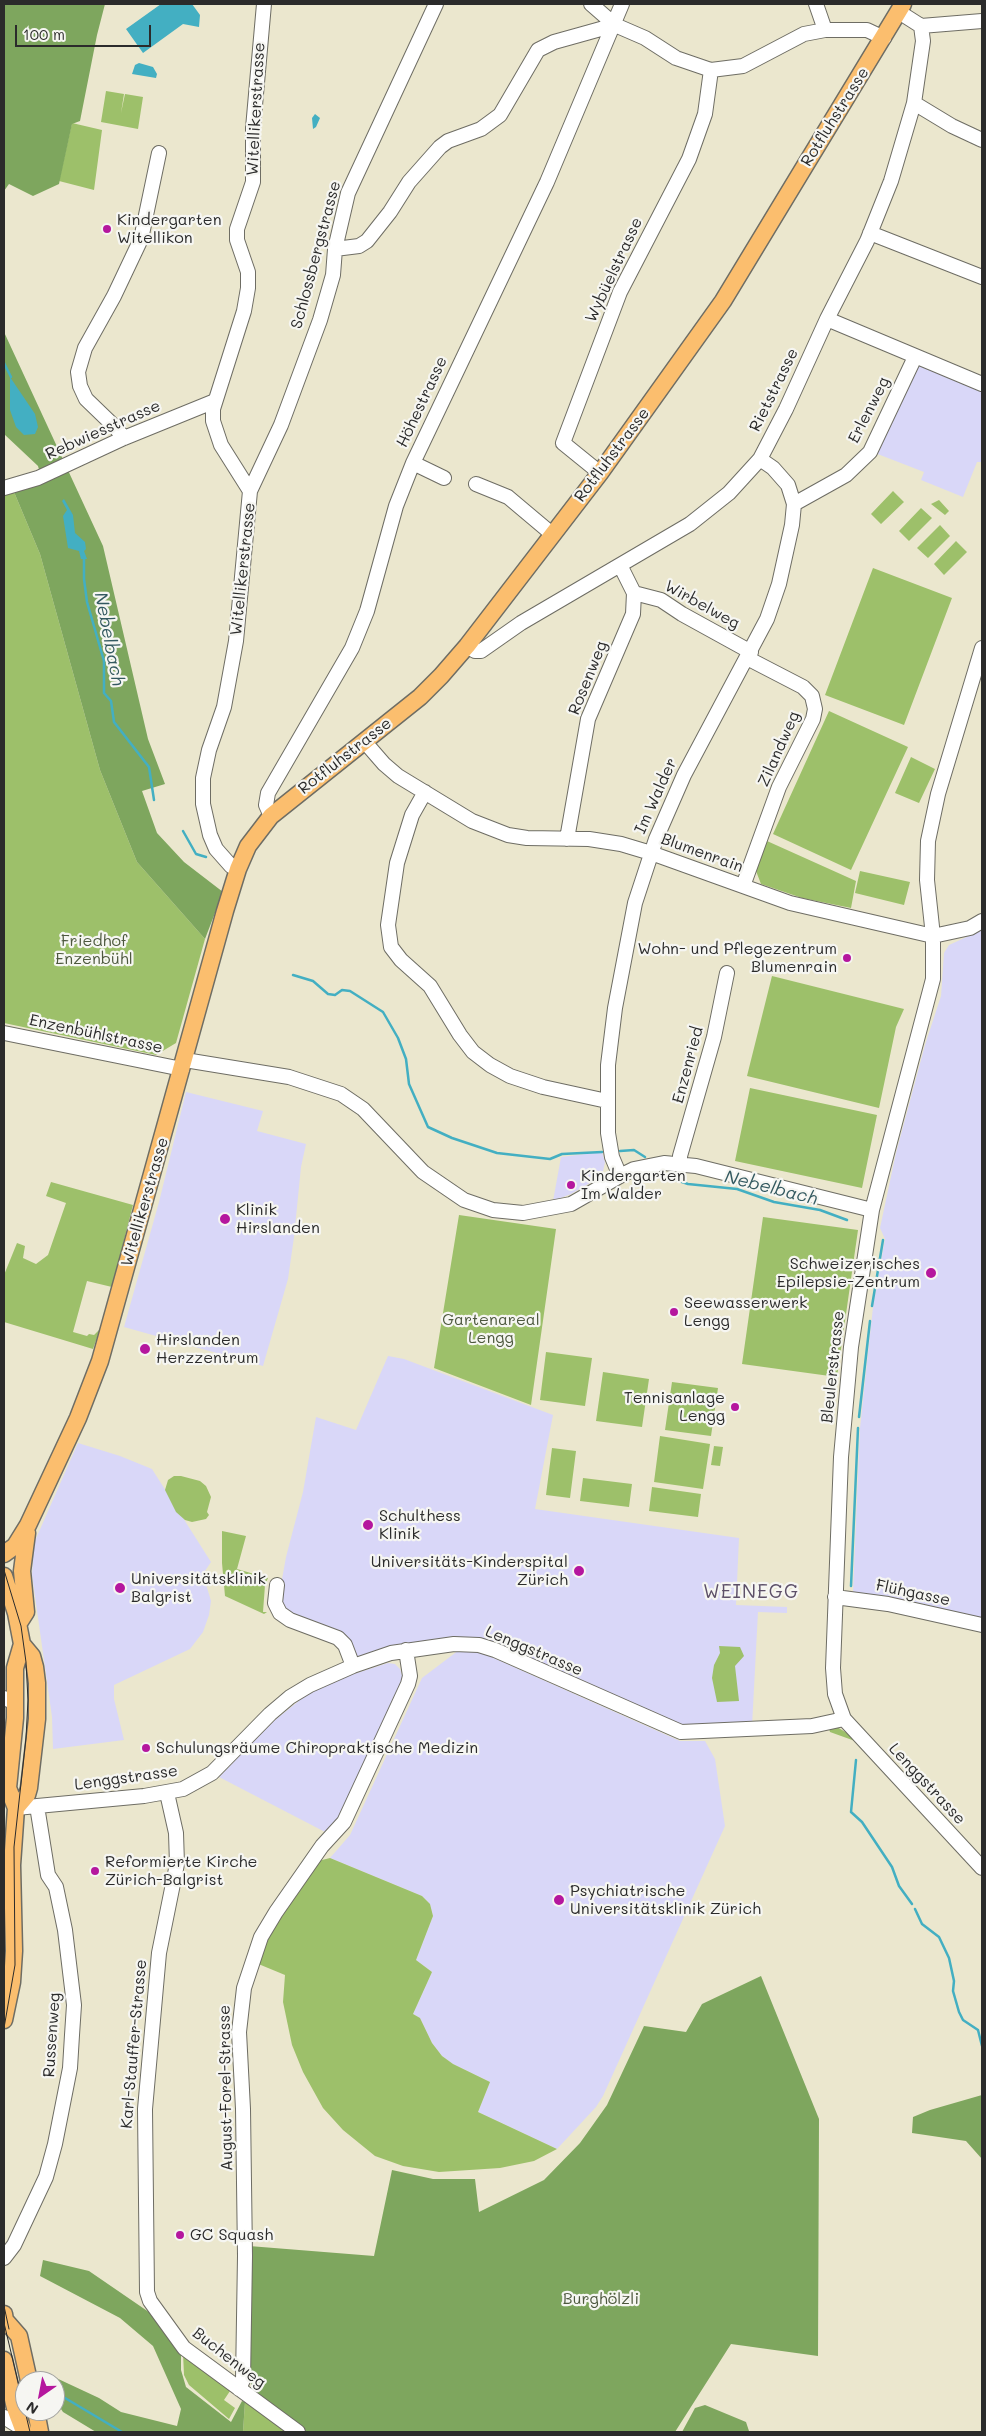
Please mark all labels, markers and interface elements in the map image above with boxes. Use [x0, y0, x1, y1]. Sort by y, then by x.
scale bar [18, 15, 154, 47]
text: 100 m [23, 24, 65, 44]
street label: Witellikerstrasse [243, 42, 269, 176]
street label: Rotfluhstrasse [797, 64, 873, 170]
street label: Schlossbergstrasse [287, 179, 345, 331]
place label: Kindergarten Witellikon [117, 210, 222, 248]
street label: Wybüelstrasse [581, 214, 647, 326]
marker: Kindergarten Witellikon [101, 223, 113, 235]
street label: Rietstrasse [746, 345, 802, 435]
street label: Höhestrasse [393, 353, 451, 451]
street label: Erlenweg [844, 374, 894, 446]
street label: Rebwiesstrasse [43, 396, 163, 464]
street label: Rotfluhstrasse [570, 404, 654, 506]
street label: Witellikerstrasse [226, 502, 260, 636]
street label: Wirbelweg [661, 577, 743, 633]
water label: Nebelbach [89, 590, 129, 688]
street label: Rosenweg [565, 638, 611, 718]
street label: Zilandweg [754, 708, 804, 790]
street label: Rotfluhstrasse [295, 714, 395, 798]
street label: Im Walder [631, 755, 681, 837]
street label: Blumenrain [658, 829, 746, 877]
park label: Friedhof Enzenbühl [55, 931, 133, 969]
place label: Wohn- und Pflegezentrum Blumenrain [637, 939, 837, 977]
marker: Wohn- und Pflegezentrum Blumenrain [841, 952, 853, 964]
street label: Enzenbühlstrasse [28, 1010, 164, 1058]
street label: Enzenried [669, 1025, 707, 1105]
street label: Witellikerstrasse [117, 1135, 173, 1269]
place label: Kindergarten Im Walder [581, 1166, 686, 1204]
water label: Nebelbach [722, 1166, 820, 1210]
marker: Kindergarten Im Walder [565, 1179, 577, 1191]
place label: Klinik Hirslanden [236, 1200, 320, 1238]
marker: Klinik Hirslanden [218, 1212, 232, 1226]
place label: Schweizerisches Epilepsie-Zentrum [777, 1254, 920, 1292]
marker: Schweizerisches Epilepsie-Zentrum [924, 1266, 938, 1280]
place label: Seewasserwerk Lengg [684, 1293, 808, 1331]
marker: Seewasserwerk Lengg [668, 1306, 680, 1318]
park label: Gartenareal Lengg [442, 1310, 540, 1348]
street label: Bleulerstrasse [818, 1310, 848, 1424]
place label: Hirslanden Herzzentrum [156, 1330, 258, 1368]
marker: Hirslanden Herzzentrum [138, 1342, 152, 1356]
place label: Tennisanlage Lengg [624, 1388, 725, 1426]
marker: Tennisanlage Lengg [729, 1401, 741, 1413]
place label: Schulthess Klinik [379, 1506, 461, 1544]
marker: Schulthess Klinik [361, 1518, 375, 1532]
place label: Universitäts-Kinderspital Zürich [371, 1552, 568, 1590]
marker: Universitäts-Kinderspital Zürich [572, 1564, 586, 1578]
place label: Universitätsklinik Balgrist [131, 1569, 266, 1607]
street label: Flühgasse [874, 1576, 952, 1610]
marker: Universitätsklinik Balgrist [113, 1581, 127, 1595]
district label: WEINEGG [702, 1581, 800, 1603]
street label: Lenggstrasse [482, 1622, 586, 1680]
place label: Schulungsräume Chiropraktische Medizin [156, 1738, 478, 1758]
street label: Lenggstrasse [885, 1739, 969, 1829]
marker: Schulungsräume Chiropraktische Medizin [140, 1742, 152, 1754]
street label: Lenggstrasse [73, 1761, 179, 1795]
place label: Reformierte Kirche Zürich-Balgrist [105, 1852, 258, 1890]
marker: Reformierte Kirche Zürich-Balgrist [89, 1865, 101, 1877]
place label: Psychiatrische Universitätsklinik Zürich [570, 1881, 761, 1919]
marker: Psychiatrische Universitätsklinik Zürich [552, 1893, 566, 1907]
street label: Karl-Stauffer-Strasse [117, 1959, 151, 2129]
street label: Russenweg [39, 1992, 65, 2078]
street label: August-Forel-Strasse [215, 2005, 237, 2171]
place label: GC Squash [190, 2225, 273, 2245]
marker: GC Squash [174, 2229, 186, 2241]
park label: Burghölzli [563, 2289, 639, 2309]
street label: Buchenweg [189, 2324, 269, 2392]
north arrow [15, 2371, 65, 2421]
text: N [22, 2397, 42, 2419]

